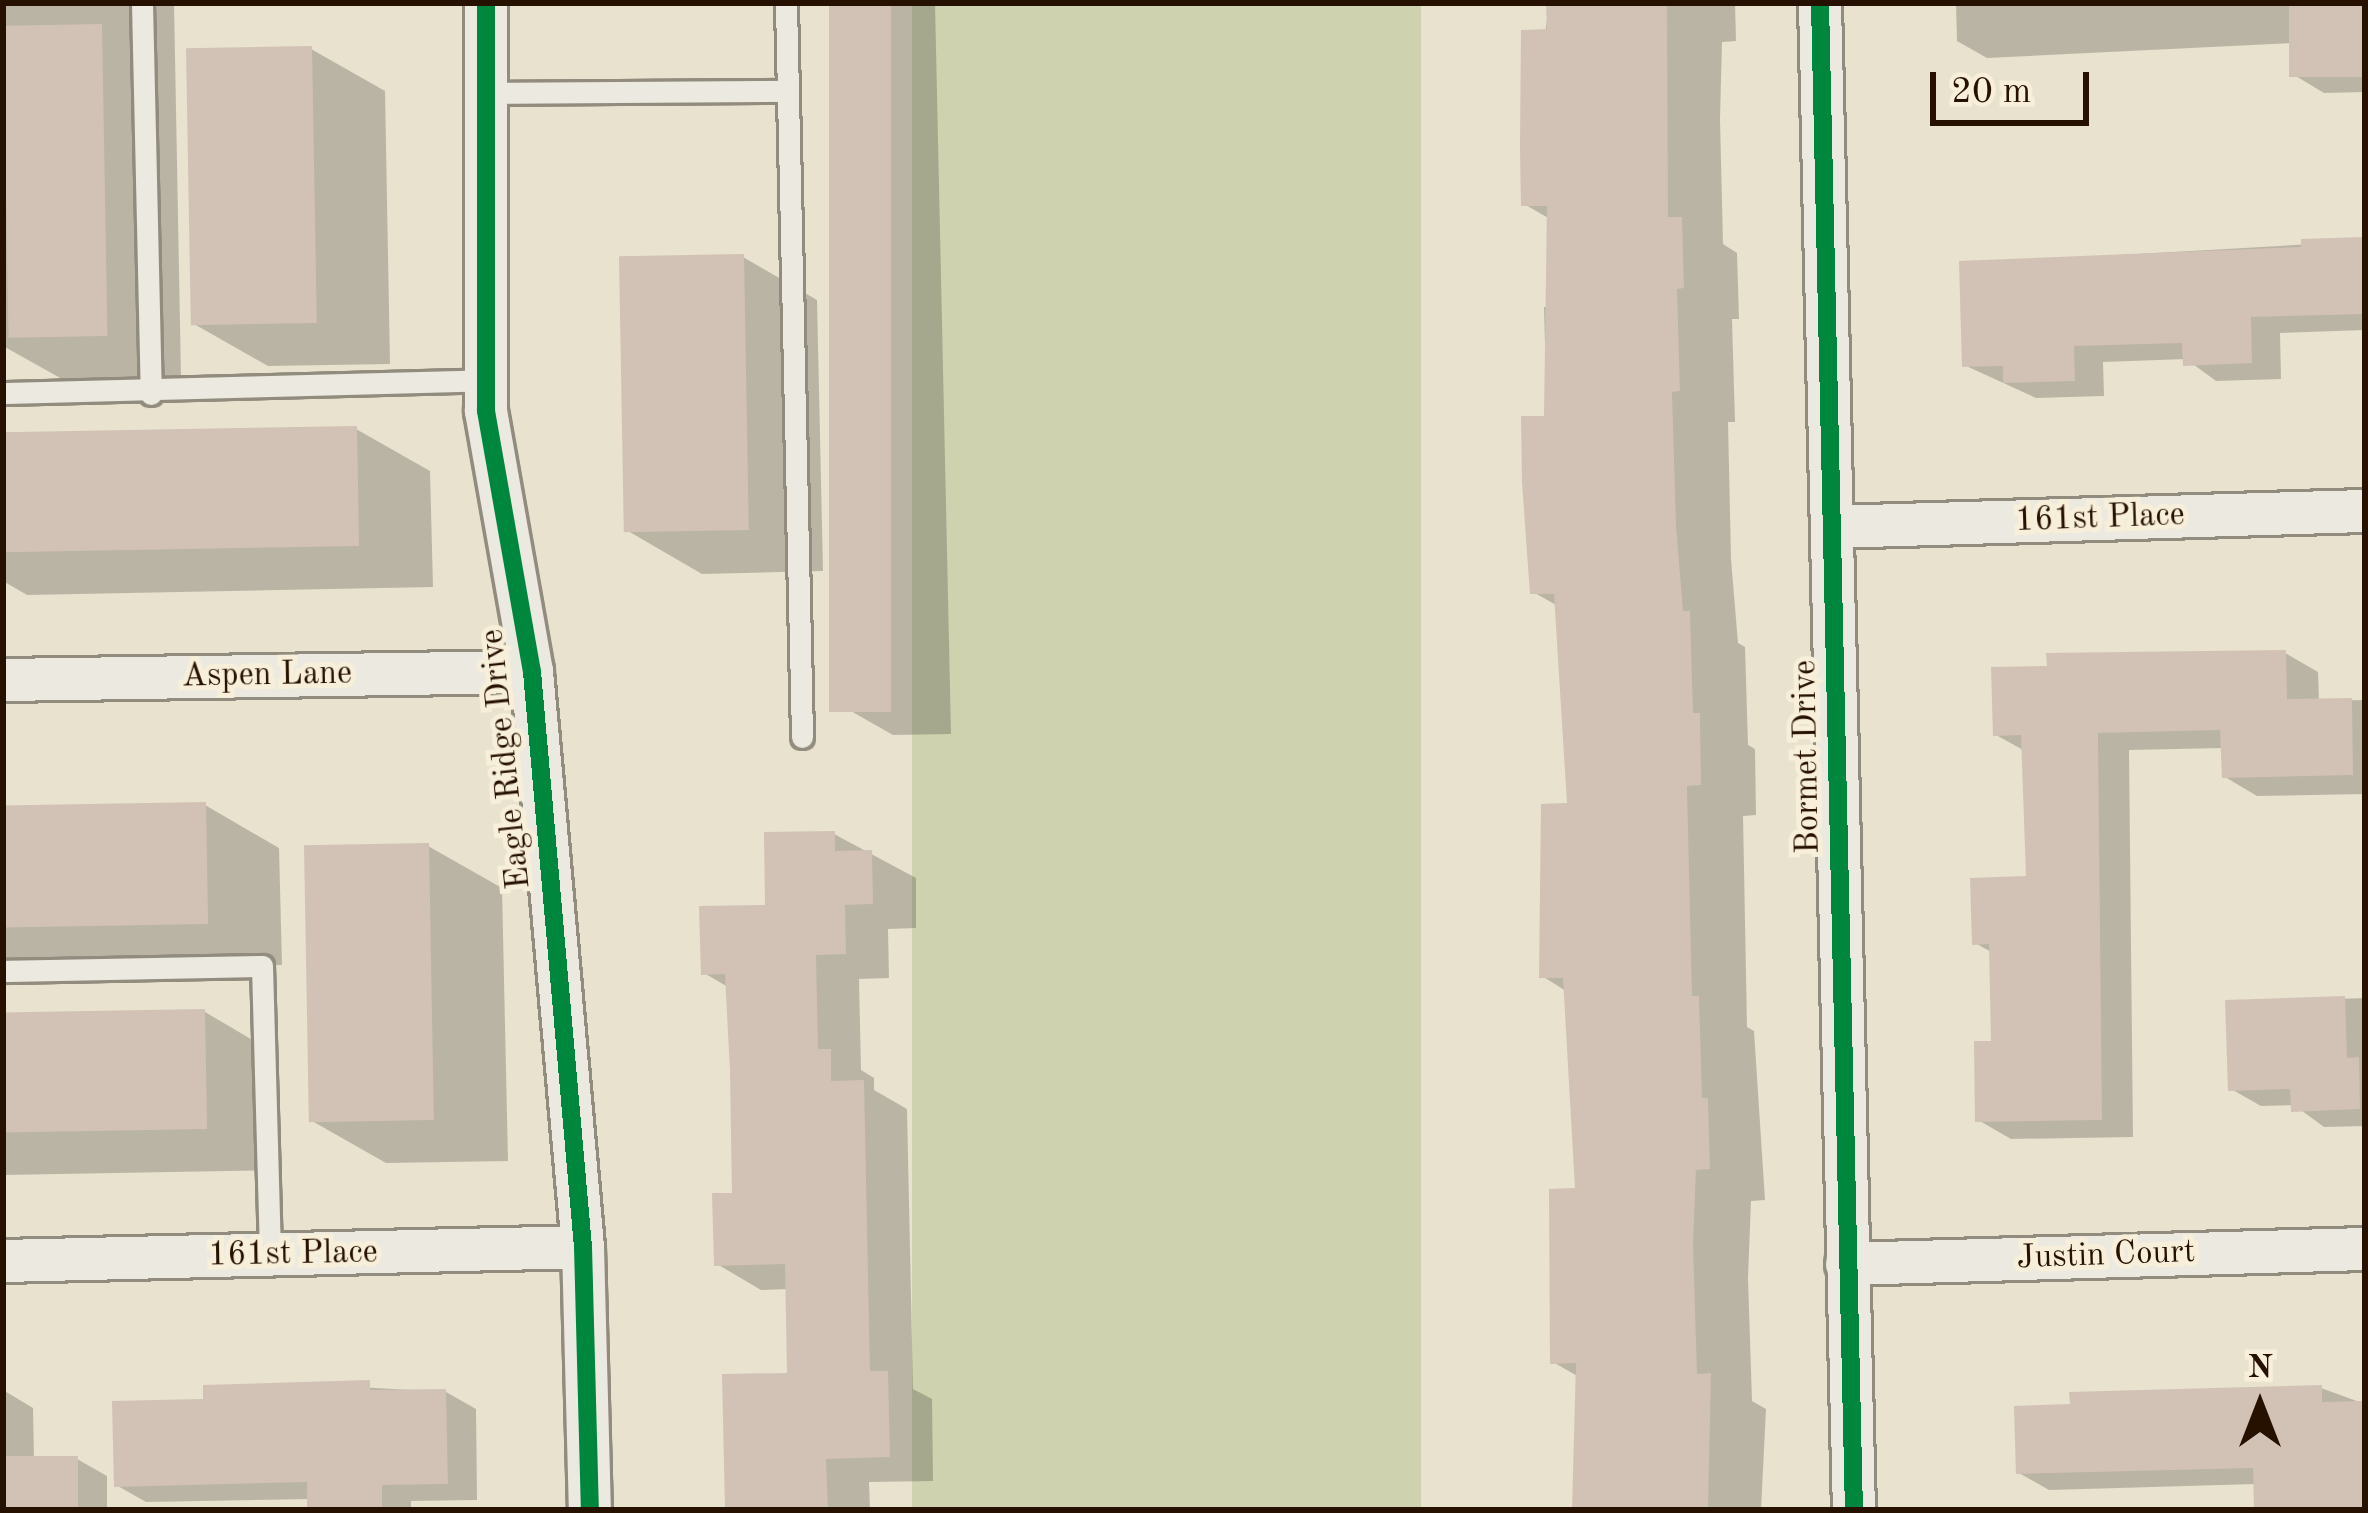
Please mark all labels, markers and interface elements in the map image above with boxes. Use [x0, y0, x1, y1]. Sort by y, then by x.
scale bar [1936, 48, 2095, 122]
text: 20 m [1951, 75, 2031, 111]
street label: 161st Place [2014, 496, 2186, 542]
street label: Eagle Ridge Drive [474, 627, 540, 891]
street label: Aspen Lane [182, 655, 352, 697]
street label: Bormet Drive [1787, 660, 1829, 854]
street label: Justin Court [2016, 1233, 2196, 1279]
street label: 161st Place [208, 1234, 378, 1276]
north arrow [2200, 1345, 2320, 1465]
text: N [2247, 1352, 2273, 1385]

